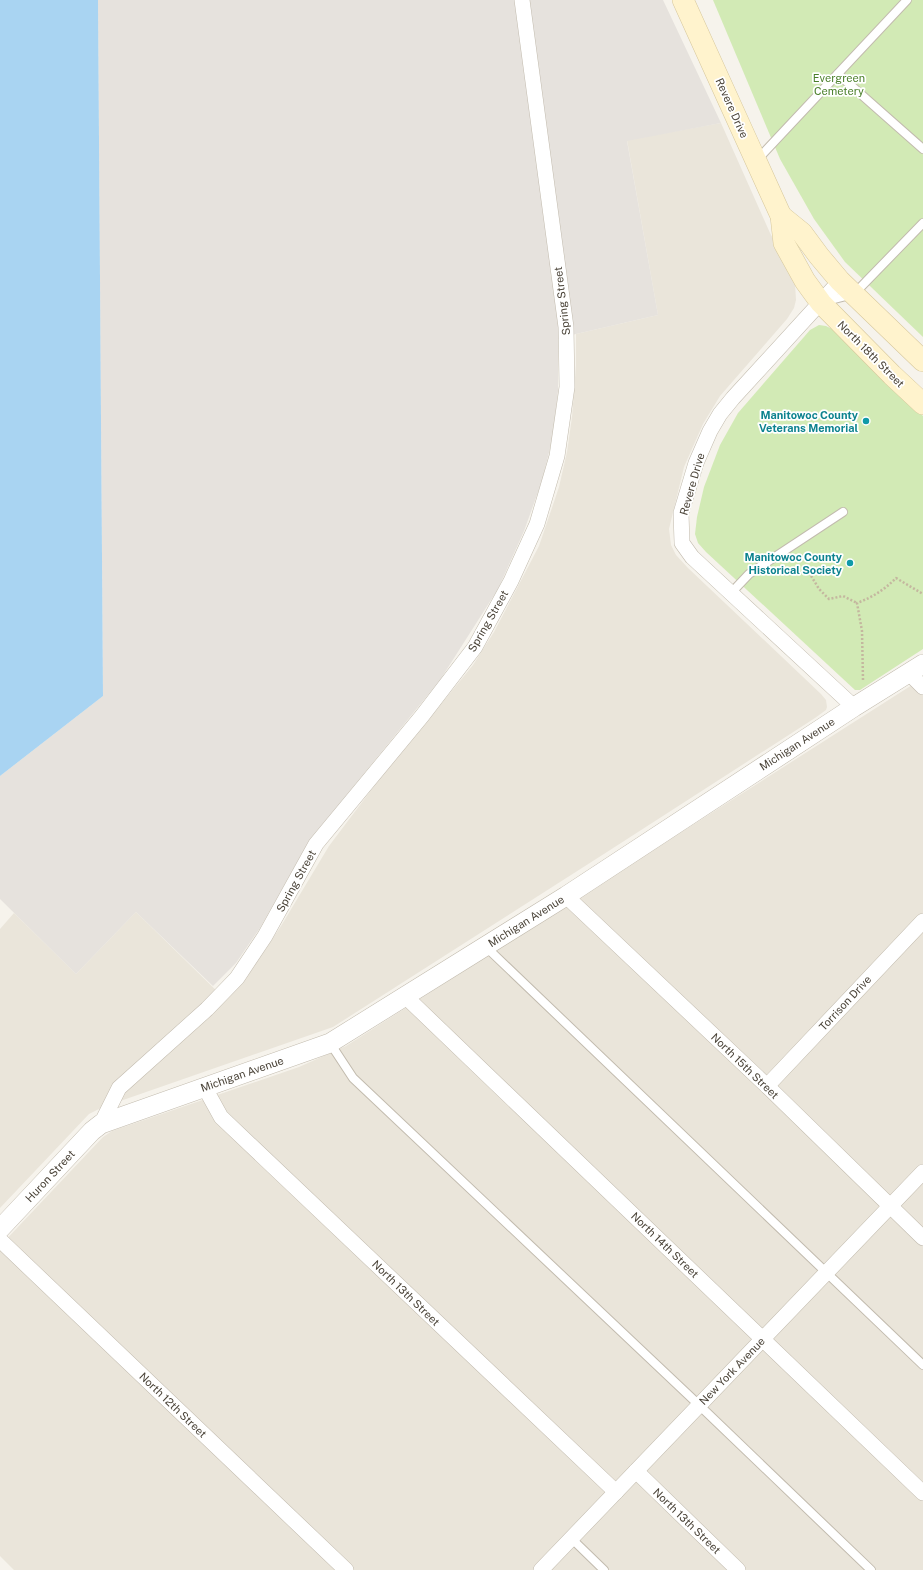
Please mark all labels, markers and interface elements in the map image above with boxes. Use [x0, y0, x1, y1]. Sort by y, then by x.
park label: Evergreen Cemetery [813, 72, 865, 97]
street label: Revere Drive [713, 76, 751, 140]
street label: Spring Street [552, 266, 572, 336]
street label: North 18th Street [835, 318, 907, 390]
place label: Manitowoc County Veterans Memorial [759, 409, 859, 434]
marker: Manitowoc County Veterans Memorial [861, 416, 871, 426]
street label: Revere Drive [677, 451, 707, 517]
place label: Manitowoc County Historical Society [744, 551, 843, 576]
marker: Manitowoc County Historical Society [845, 558, 855, 568]
street label: Spring Street [466, 588, 510, 654]
street label: Michigan Avenue [757, 715, 837, 773]
street label: Spring Street [274, 848, 318, 914]
street label: Michigan Avenue [486, 893, 566, 949]
street label: Torrison Drive [817, 973, 873, 1033]
street label: North 15th Street [709, 1031, 781, 1101]
street label: Michigan Avenue [199, 1054, 285, 1094]
street label: Huron Street [23, 1148, 77, 1204]
street label: North 14th Street [629, 1210, 701, 1280]
street label: North 13th Street [370, 1258, 442, 1328]
street label: New York Avenue [697, 1335, 767, 1407]
street label: North 12th Street [137, 1370, 209, 1440]
street label: North 13th Street [651, 1486, 723, 1556]

